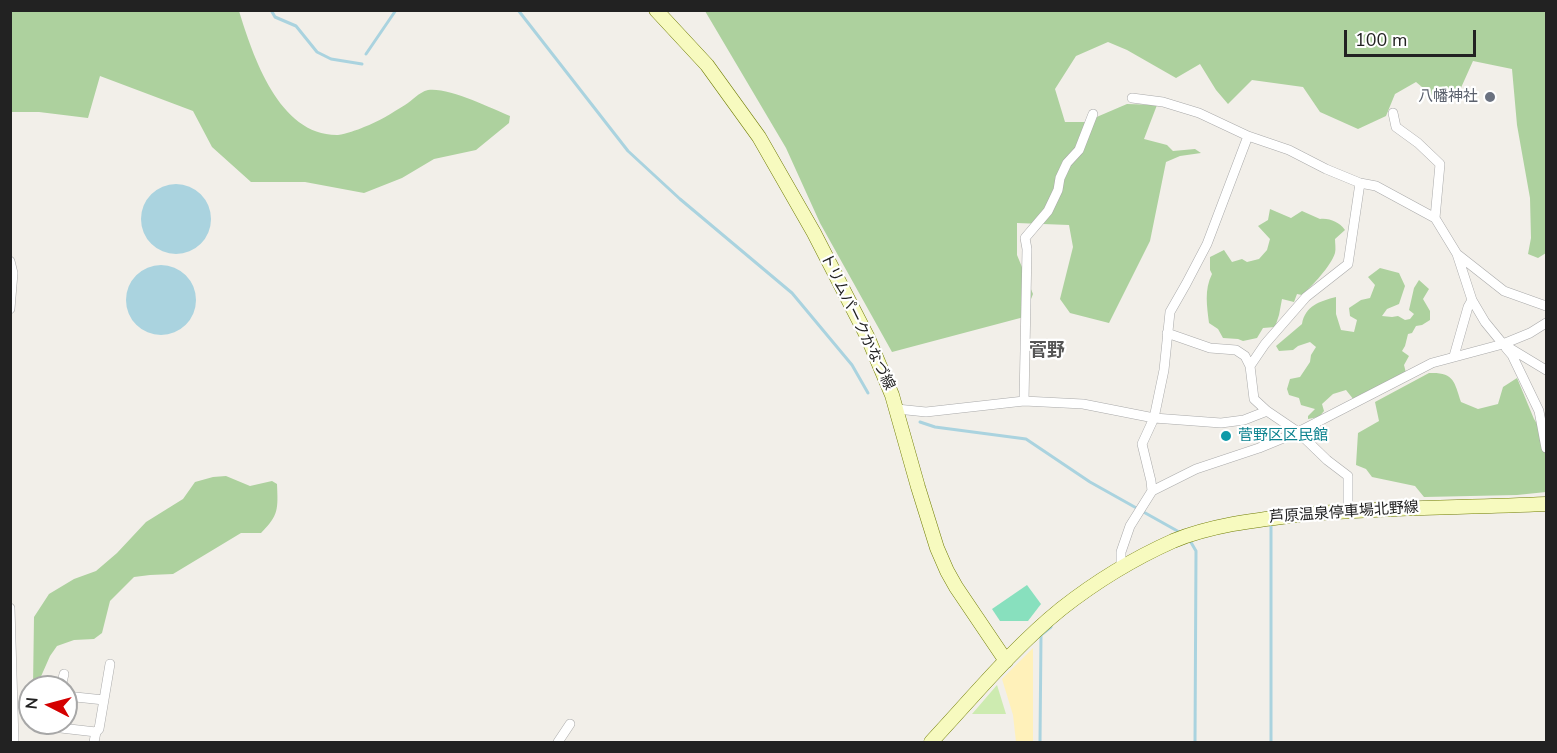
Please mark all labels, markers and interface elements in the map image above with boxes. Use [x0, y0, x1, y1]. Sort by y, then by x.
scale bar [1347, 18, 1479, 56]
text: 100 m [1355, 28, 1407, 52]
place label: 八幡神社 [1418, 88, 1478, 106]
marker: 八幡神社 [1483, 90, 1497, 104]
street label: トリムパークかなづ線 [816, 251, 898, 393]
district label: 菅野 [1029, 341, 1065, 363]
place label: 菅野区区民館 [1238, 427, 1328, 445]
marker: 菅野区区民館 [1219, 429, 1233, 443]
street label: 芦原温泉停車場北野線 [1269, 499, 1419, 527]
north arrow [18, 675, 78, 735]
text: N [21, 696, 44, 710]

